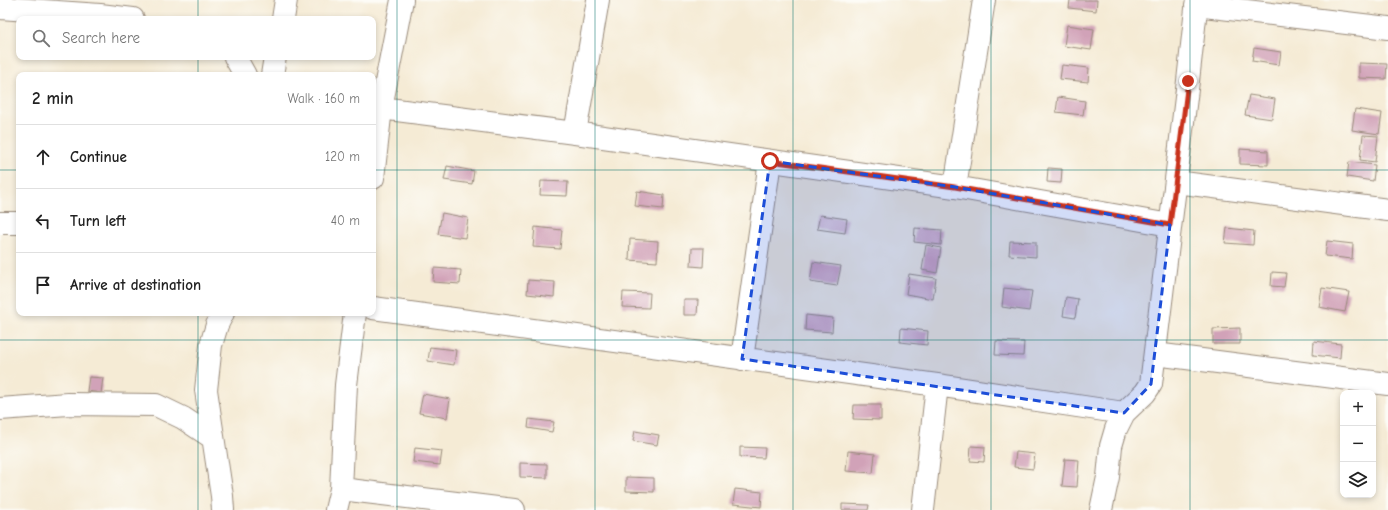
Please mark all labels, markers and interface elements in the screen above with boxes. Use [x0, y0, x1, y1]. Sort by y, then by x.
search box [16, 16, 376, 60]
icon: search [30, 27, 52, 49]
text: Search here [62, 29, 140, 47]
route end [1179, 72, 1197, 90]
text: 2 min [32, 89, 73, 108]
text: Walk · 160 m [288, 91, 360, 106]
icon: ahead [32, 146, 54, 168]
text: Continue [70, 148, 127, 166]
text: 120 m [325, 149, 360, 164]
route start [761, 152, 779, 170]
icon: left [32, 210, 54, 232]
text: Turn left [70, 212, 126, 230]
text: 40 m [331, 213, 360, 228]
icon: arrive [32, 274, 54, 296]
text: Arrive at destination [70, 276, 201, 294]
map controls [1340, 390, 1376, 498]
button: + [1340, 390, 1376, 426]
button: − [1340, 426, 1376, 462]
button: layers [1340, 462, 1376, 498]

